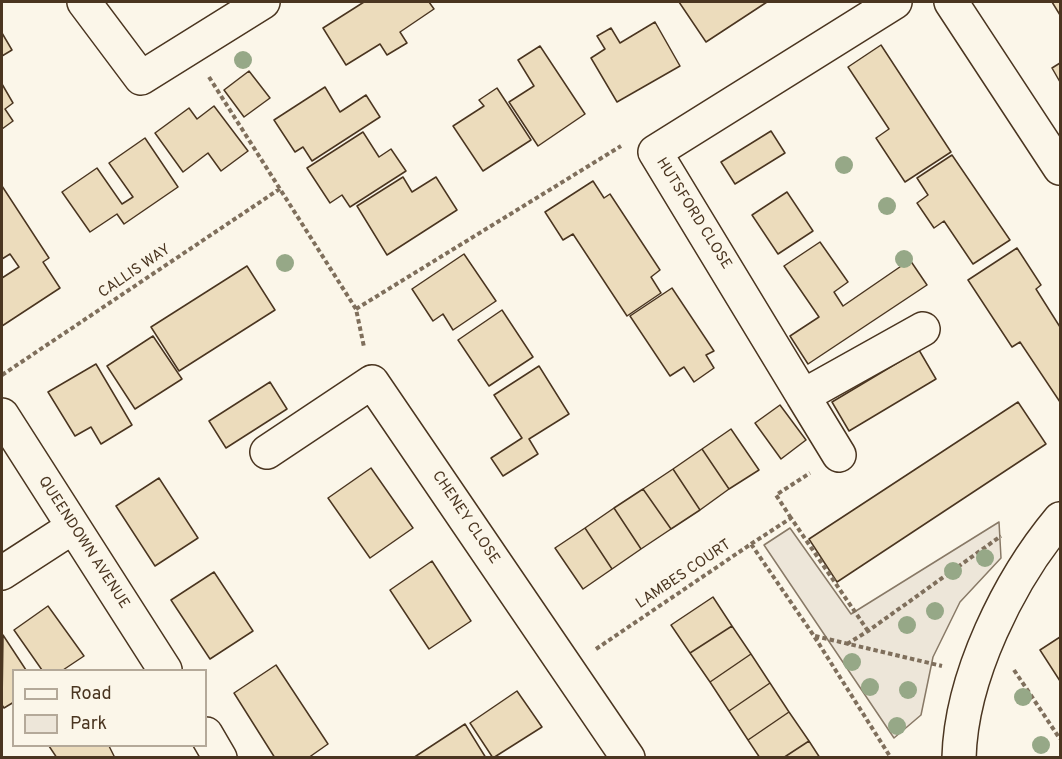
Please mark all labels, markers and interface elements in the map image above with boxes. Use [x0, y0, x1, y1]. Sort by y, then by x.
street label: HUTSFORD CLOSE [651, 155, 735, 273]
street label: CALLIS WAY [95, 241, 175, 303]
street label: CHENEY CLOSE [427, 468, 503, 568]
street label: QUEENDOWN AVENUE [33, 473, 133, 613]
street label: LAMBES COURT [633, 537, 735, 613]
legend [12, 669, 207, 747]
text: Road [70, 683, 112, 706]
text: Park [70, 713, 107, 736]

